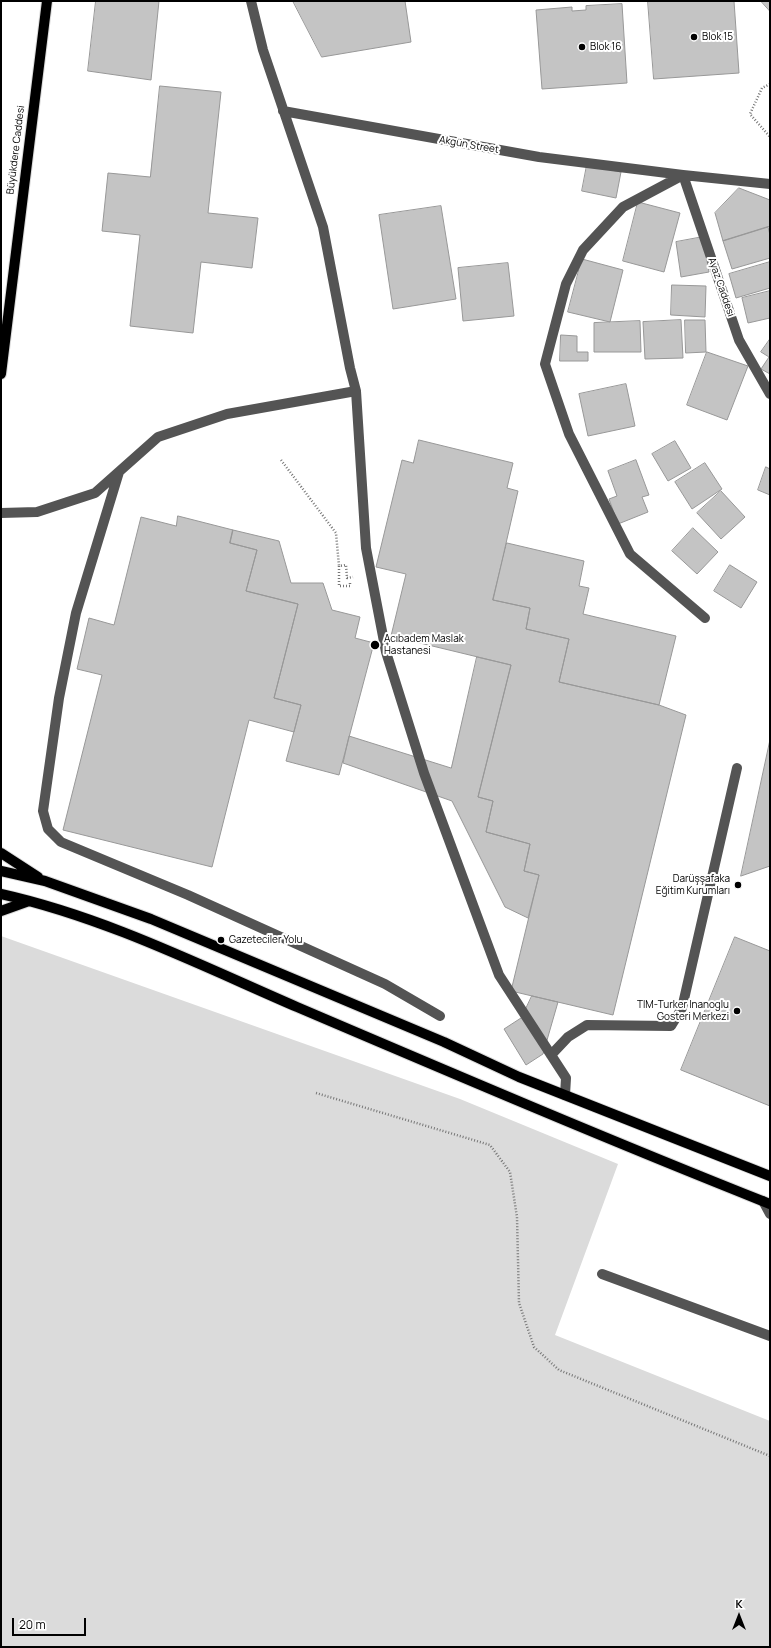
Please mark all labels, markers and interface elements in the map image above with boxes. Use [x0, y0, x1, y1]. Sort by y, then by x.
place label: Blok 15 [702, 31, 733, 43]
marker: Blok 15 [689, 32, 699, 42]
place label: Blok 16 [590, 41, 621, 53]
marker: Blok 16 [577, 42, 587, 52]
street label: Büyükdere Caddesi [5, 105, 27, 195]
street label: Akgün Street [438, 134, 500, 156]
street label: Ayaz Caddesi [705, 256, 737, 318]
place label: Acıbadem Maslak Hastanesi [384, 633, 464, 656]
marker: Acıbadem Maslak Hastanesi [369, 639, 381, 651]
place label: Darüşşafaka Eğitim Kurumları [656, 873, 730, 896]
marker: Darüşşafaka Eğitim Kurumları [733, 880, 743, 890]
place label: Gazeteciler Yolu [229, 934, 302, 946]
marker: Gazeteciler Yolu [216, 935, 226, 945]
place label: TIM-Turker Inanoglu Gosteri Merkezi [637, 999, 729, 1022]
marker: TIM-Turker Inanoglu Gosteri Merkezi [732, 1006, 742, 1016]
north arrow [719, 1596, 759, 1636]
text: K [735, 1596, 743, 1611]
scale bar [14, 1610, 88, 1636]
text: 20 m [19, 1616, 46, 1633]

